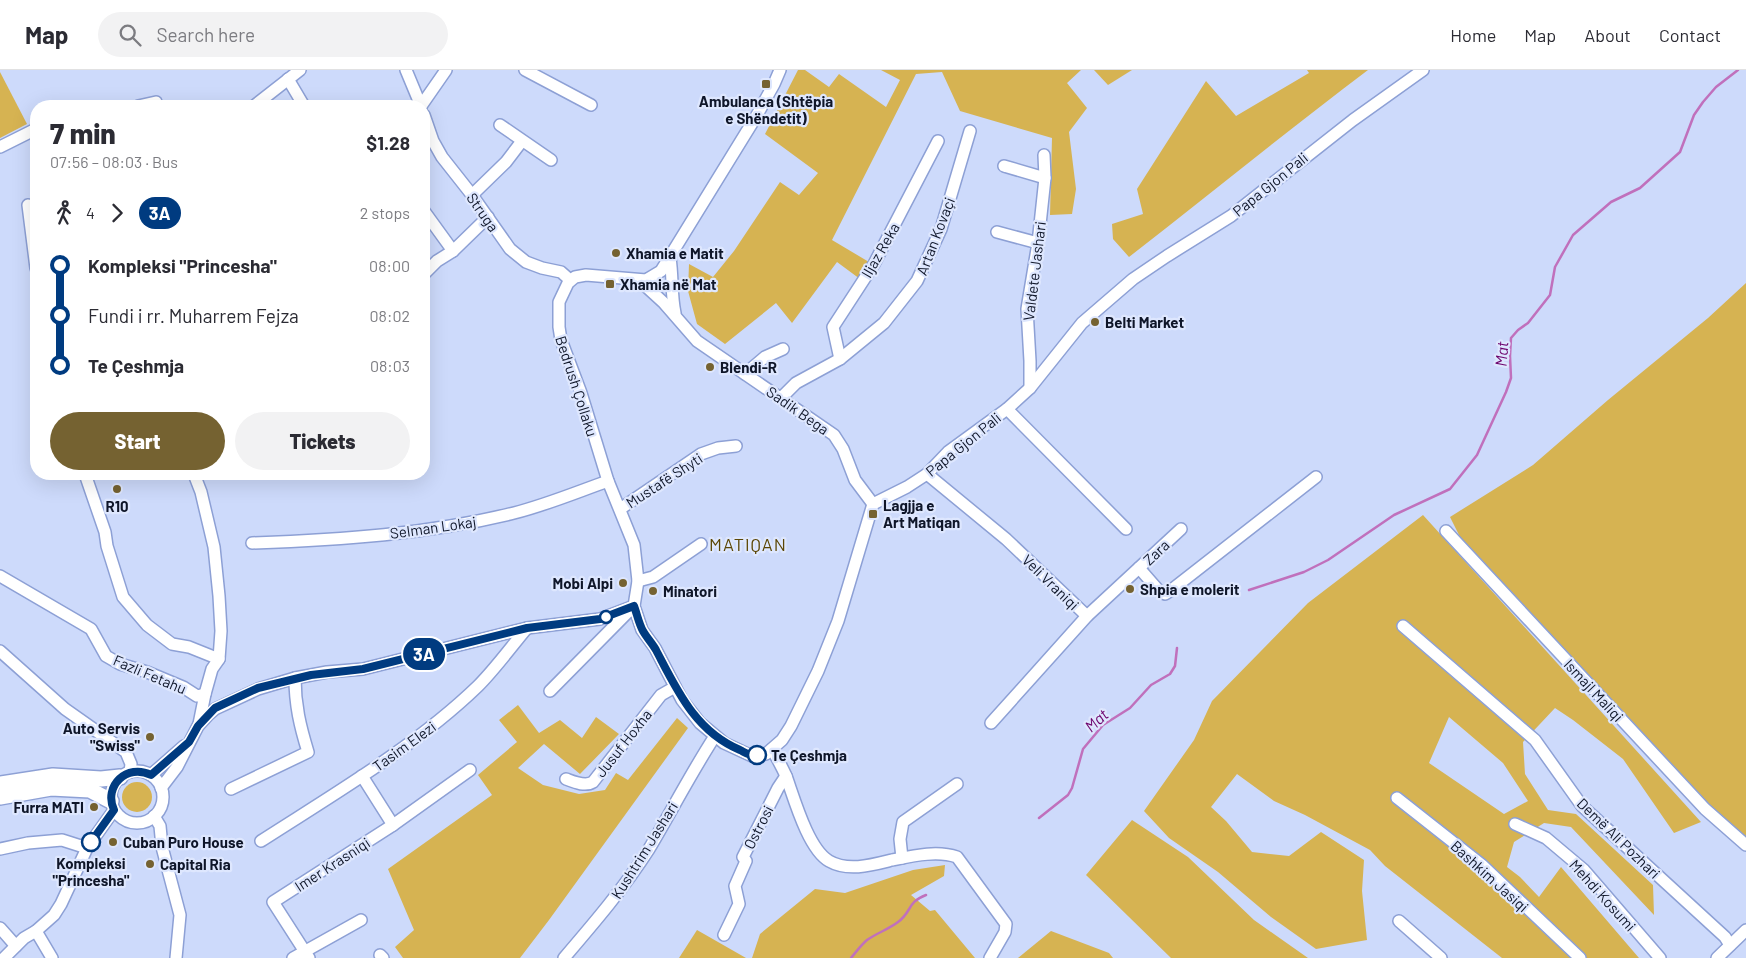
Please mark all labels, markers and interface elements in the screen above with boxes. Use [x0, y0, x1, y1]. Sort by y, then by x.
search box [98, 12, 448, 57]
text: Map [25, 20, 68, 49]
icon: search [116, 21, 144, 49]
text: Search here [156, 23, 255, 46]
text: Home [1450, 24, 1496, 46]
text: Map [1524, 24, 1556, 46]
text: About [1584, 24, 1631, 46]
text: Contact [1659, 24, 1721, 46]
marker: Ambulanca (Shtëpia e Shëndetit) [760, 78, 772, 90]
place label: Ambulanca (Shtëpia e Shëndetit) [699, 92, 833, 127]
text: 7 min [50, 116, 116, 150]
text: $1.28 [366, 131, 410, 154]
street label: Papa Gjon Pali [1229, 148, 1311, 220]
text: 07:56 – 08:03 · Bus [50, 152, 178, 171]
street label: Struga [463, 189, 503, 235]
street label: Artan Kovaçi [912, 194, 958, 278]
icon: walk [50, 199, 78, 227]
icon: forward [103, 199, 131, 227]
text: 3A [149, 202, 171, 224]
text: 4 [86, 203, 95, 222]
text: 2 stops [360, 203, 410, 222]
street label: Iljaz Reka [857, 219, 903, 281]
street label: Valdete Jashari [1019, 220, 1049, 322]
place label: Xhamia e Matit [626, 244, 724, 262]
marker: Xhamia e Matit [610, 247, 622, 259]
text: Kompleksi "Princesha" [88, 254, 277, 277]
text: 08:00 [369, 256, 410, 275]
place label: Xhamia në Mat [620, 275, 717, 293]
marker: Xhamia në Mat [604, 278, 616, 290]
text: Fundi i rr. Muharrem Fejza [88, 304, 299, 327]
text: 08:02 [370, 306, 410, 325]
place label: Belti Market [1105, 313, 1184, 331]
marker: Belti Market [1089, 316, 1101, 328]
street label: Bedrush Çollaku [552, 333, 602, 439]
water label: Mat [1491, 340, 1511, 367]
text: Te Çeshmja [88, 354, 184, 377]
text: 08:03 [370, 356, 410, 375]
place label: Blendi-R [720, 358, 777, 376]
marker: Blendi-R [704, 361, 716, 373]
street label: Sadik Bega [763, 382, 833, 438]
street label: Papa Gjon Pali [922, 408, 1004, 480]
button: Start [50, 412, 225, 470]
button: Tickets [235, 412, 410, 470]
street label: Mustafë Shyti [622, 449, 706, 511]
marker: R10 [111, 483, 123, 495]
place label: Lagjja e Art Matiqan [883, 496, 960, 531]
place label: R10 [105, 497, 129, 515]
marker: Lagjja e Art Matiqan [867, 508, 879, 520]
street label: Selman Lokaj [389, 512, 477, 542]
district label: MATIQAN [709, 533, 787, 555]
street label: Zara [1139, 536, 1173, 568]
street label: Veli Vraniqi [1019, 550, 1083, 614]
place label: Mobi Alpi [553, 574, 613, 592]
marker: Mobi Alpi [617, 577, 629, 589]
place label: Shpia e molerit [1140, 580, 1240, 598]
place label: Minatori [663, 582, 717, 600]
marker: Shpia e molerit [1124, 583, 1136, 595]
marker: Minatori [647, 585, 659, 597]
unlabelled marker [599, 610, 613, 624]
line badge: 3A [402, 638, 446, 670]
text: 3A [413, 643, 435, 665]
street label: Fazli Fetahu [111, 651, 189, 697]
street label: Ismajl Maliqi [1560, 655, 1628, 725]
water label: Mat [1080, 704, 1112, 735]
street label: Jusuf Hoxha [591, 706, 655, 780]
street label: Tasim Elezi [369, 717, 439, 775]
place label: Auto Servis "Swiss" [63, 719, 141, 754]
marker: Auto Servis "Swiss" [144, 731, 156, 743]
marker: Te Çeshmja [747, 745, 767, 765]
place label: Te Çeshmja [771, 746, 847, 764]
street label: Demë Ali Pozhari [1574, 794, 1664, 882]
place label: Furra MATI [13, 798, 84, 816]
street label: Kushtrim Jashari [607, 798, 681, 902]
marker: Furra MATI [88, 801, 100, 813]
street label: Ostrosi [739, 802, 777, 852]
marker: Kompleksi "Princesha" [81, 832, 101, 852]
place label: Cuban Puro House [123, 833, 244, 851]
street label: Imer Krasniqi [291, 833, 373, 895]
marker: Cuban Puro House [107, 836, 119, 848]
street label: Bashkim Jasiqi [1447, 836, 1533, 916]
place label: Kompleksi "Princesha" [53, 854, 130, 889]
place label: Capital Ria [160, 855, 231, 873]
street label: Mehdi Kosumi [1566, 855, 1640, 935]
marker: Capital Ria [144, 858, 156, 870]

